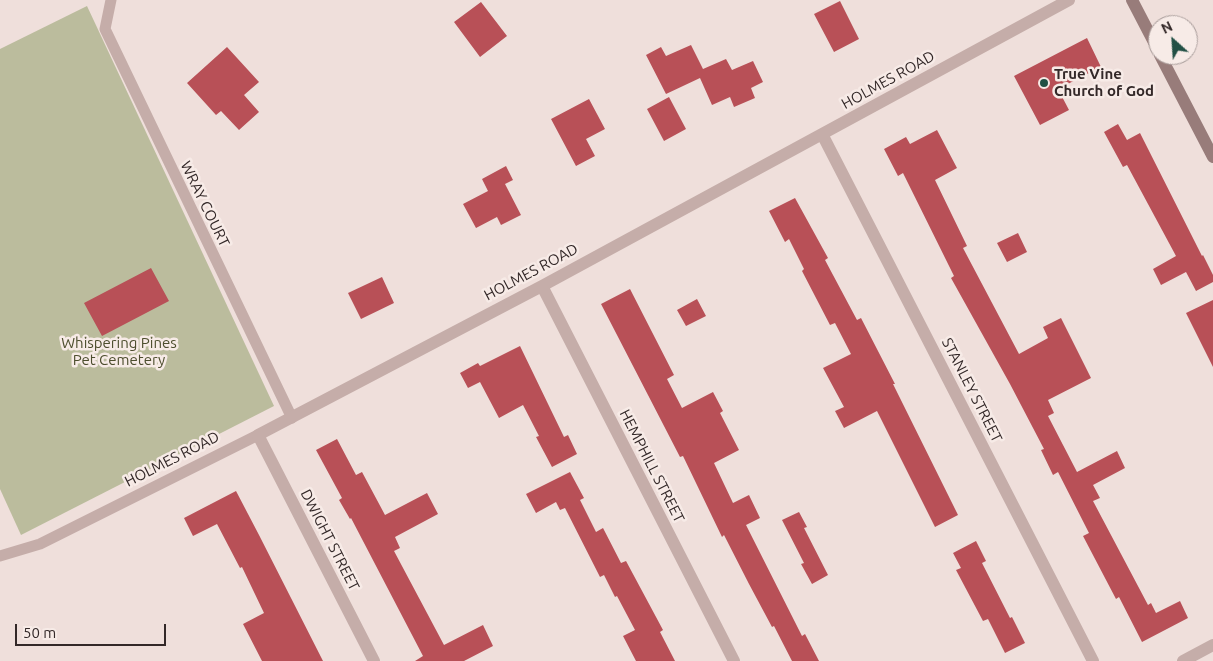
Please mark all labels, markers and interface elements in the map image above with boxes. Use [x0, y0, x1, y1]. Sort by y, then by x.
north arrow [1148, 15, 1198, 65]
text: N [1159, 18, 1175, 37]
street label: HOLMES ROAD [838, 47, 938, 113]
place label: True Vine Church of God [1054, 65, 1154, 100]
marker: True Vine Church of God [1038, 77, 1050, 89]
street label: WRAY COURT [177, 158, 233, 250]
street label: HOLMES ROAD [481, 240, 581, 304]
park label: Whispering Pines Pet Cemetery [61, 334, 177, 369]
street label: STANLEY STREET [938, 335, 1006, 445]
street label: HEMPHILL STREET [616, 406, 688, 526]
street label: HOLMES ROAD [122, 427, 222, 491]
street label: DWIGHT STREET [297, 486, 363, 594]
scale bar [18, 614, 169, 646]
text: 50 m [23, 624, 56, 641]

